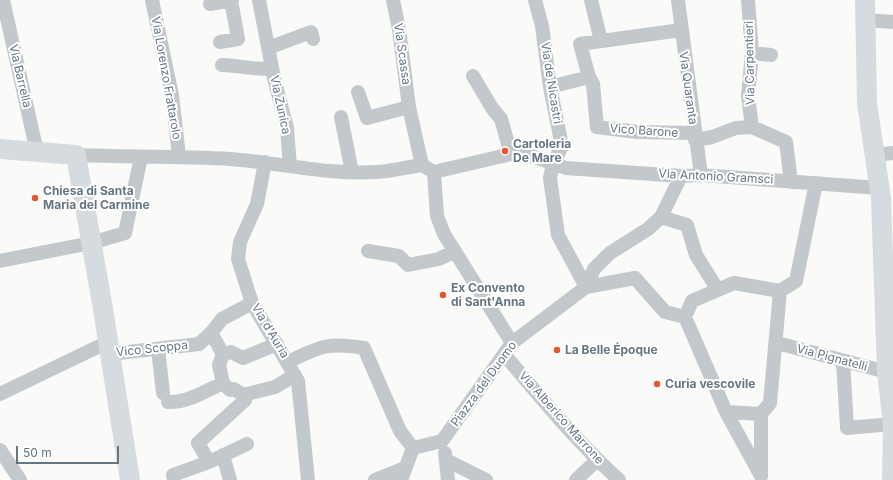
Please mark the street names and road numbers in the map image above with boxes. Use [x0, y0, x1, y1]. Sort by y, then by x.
street label: Via Lorenzo Frattarolo [148, 15, 184, 141]
street label: Via Carpentieri [742, 21, 758, 105]
street label: Via Scassa [391, 22, 413, 86]
street label: Via de Nicastri [537, 41, 565, 125]
street label: Via Barrella [6, 43, 34, 109]
street label: Via Quaranta [676, 51, 700, 125]
street label: Via Zunica [267, 74, 293, 136]
street label: Vico Barone [609, 121, 679, 141]
street label: Via Antonio Gramsci [658, 167, 774, 187]
street label: Via d'Auria [248, 301, 292, 361]
street label: Vico Scoppa [115, 338, 189, 360]
street label: Piazza del Duomo [448, 339, 520, 429]
street label: Via Pignatelli [795, 342, 869, 374]
street label: Via Alberico Marrone [516, 369, 606, 467]

